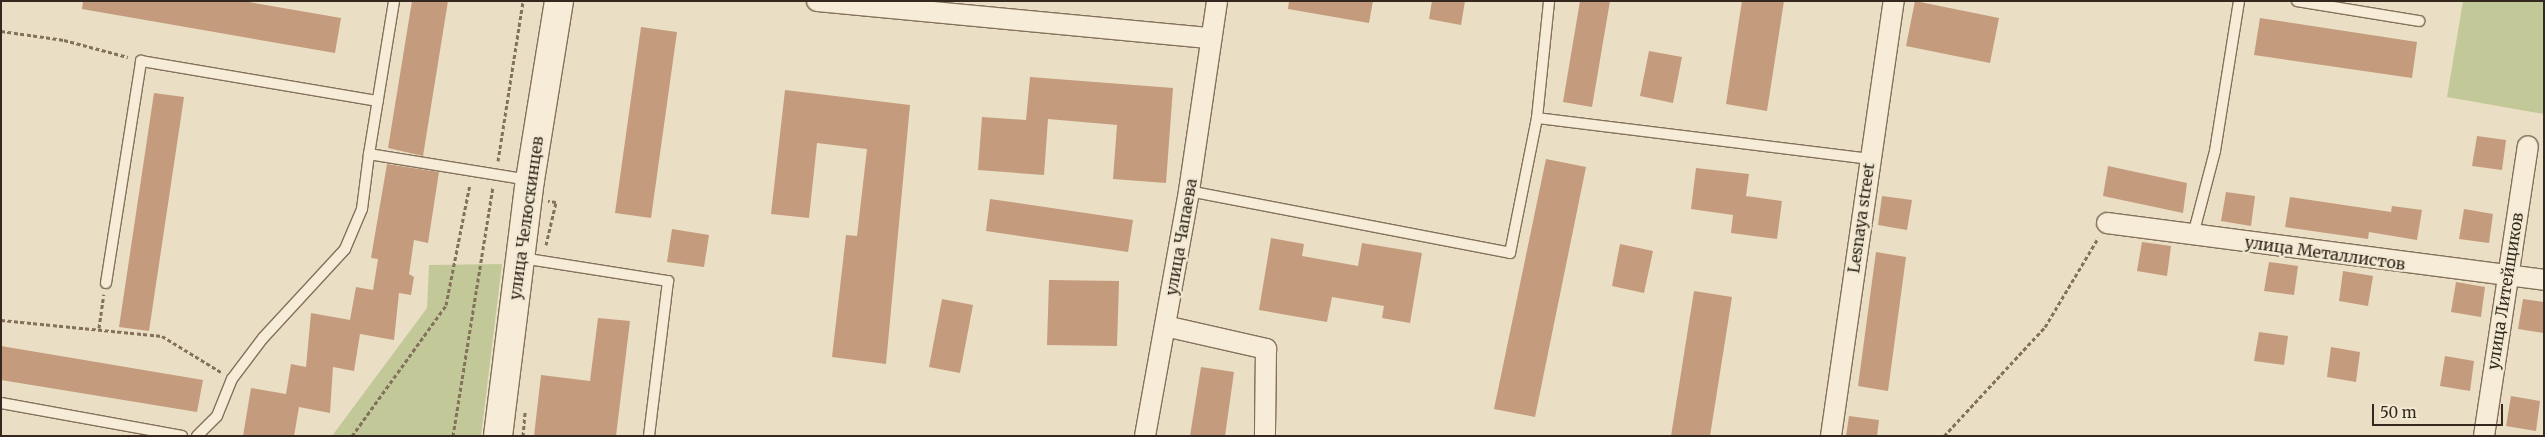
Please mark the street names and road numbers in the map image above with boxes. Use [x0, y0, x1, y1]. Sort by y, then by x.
street label: улица Челюскинцев [505, 135, 547, 301]
street label: Lesnaya street [1844, 162, 1878, 274]
street label: улица Чапаева [1161, 177, 1201, 297]
street label: улица Литейщиков [2483, 211, 2527, 371]
street label: улица Металлистов [2244, 232, 2406, 274]

